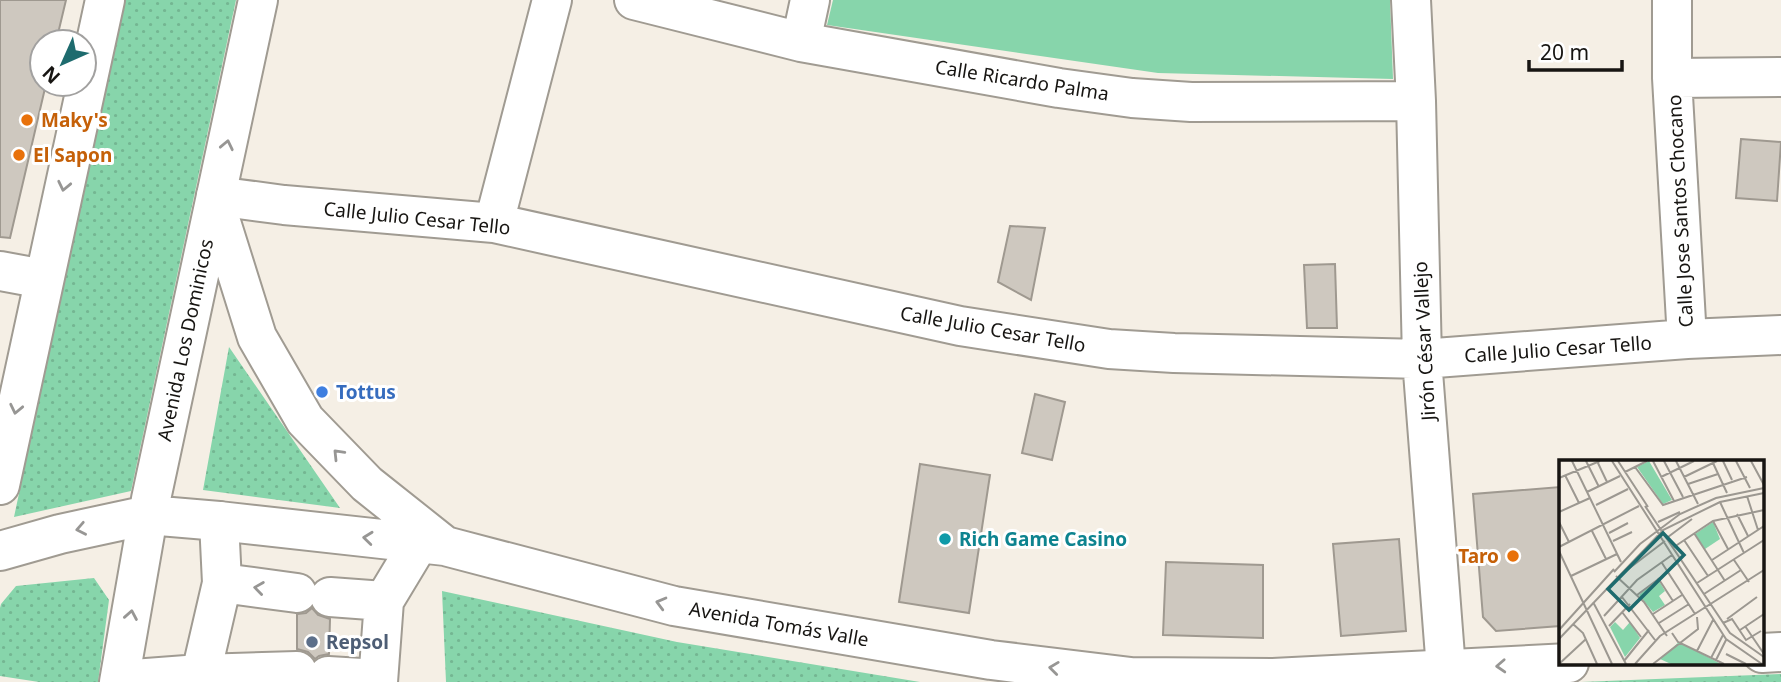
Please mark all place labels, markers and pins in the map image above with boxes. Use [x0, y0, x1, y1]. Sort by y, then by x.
place label: Maky's [41, 107, 108, 133]
marker: Maky's [19, 112, 35, 128]
place label: El Sapon [33, 142, 112, 168]
marker: El Sapon [11, 147, 27, 163]
place label: Tottus [336, 379, 396, 405]
marker: Tottus [314, 384, 330, 400]
place label: Rich Game Casino [959, 526, 1127, 552]
marker: Rich Game Casino [937, 531, 953, 547]
place label: Taro [1458, 543, 1499, 569]
marker: Taro [1505, 548, 1521, 564]
place label: Repsol [326, 629, 389, 655]
marker: Repsol [304, 634, 320, 650]

